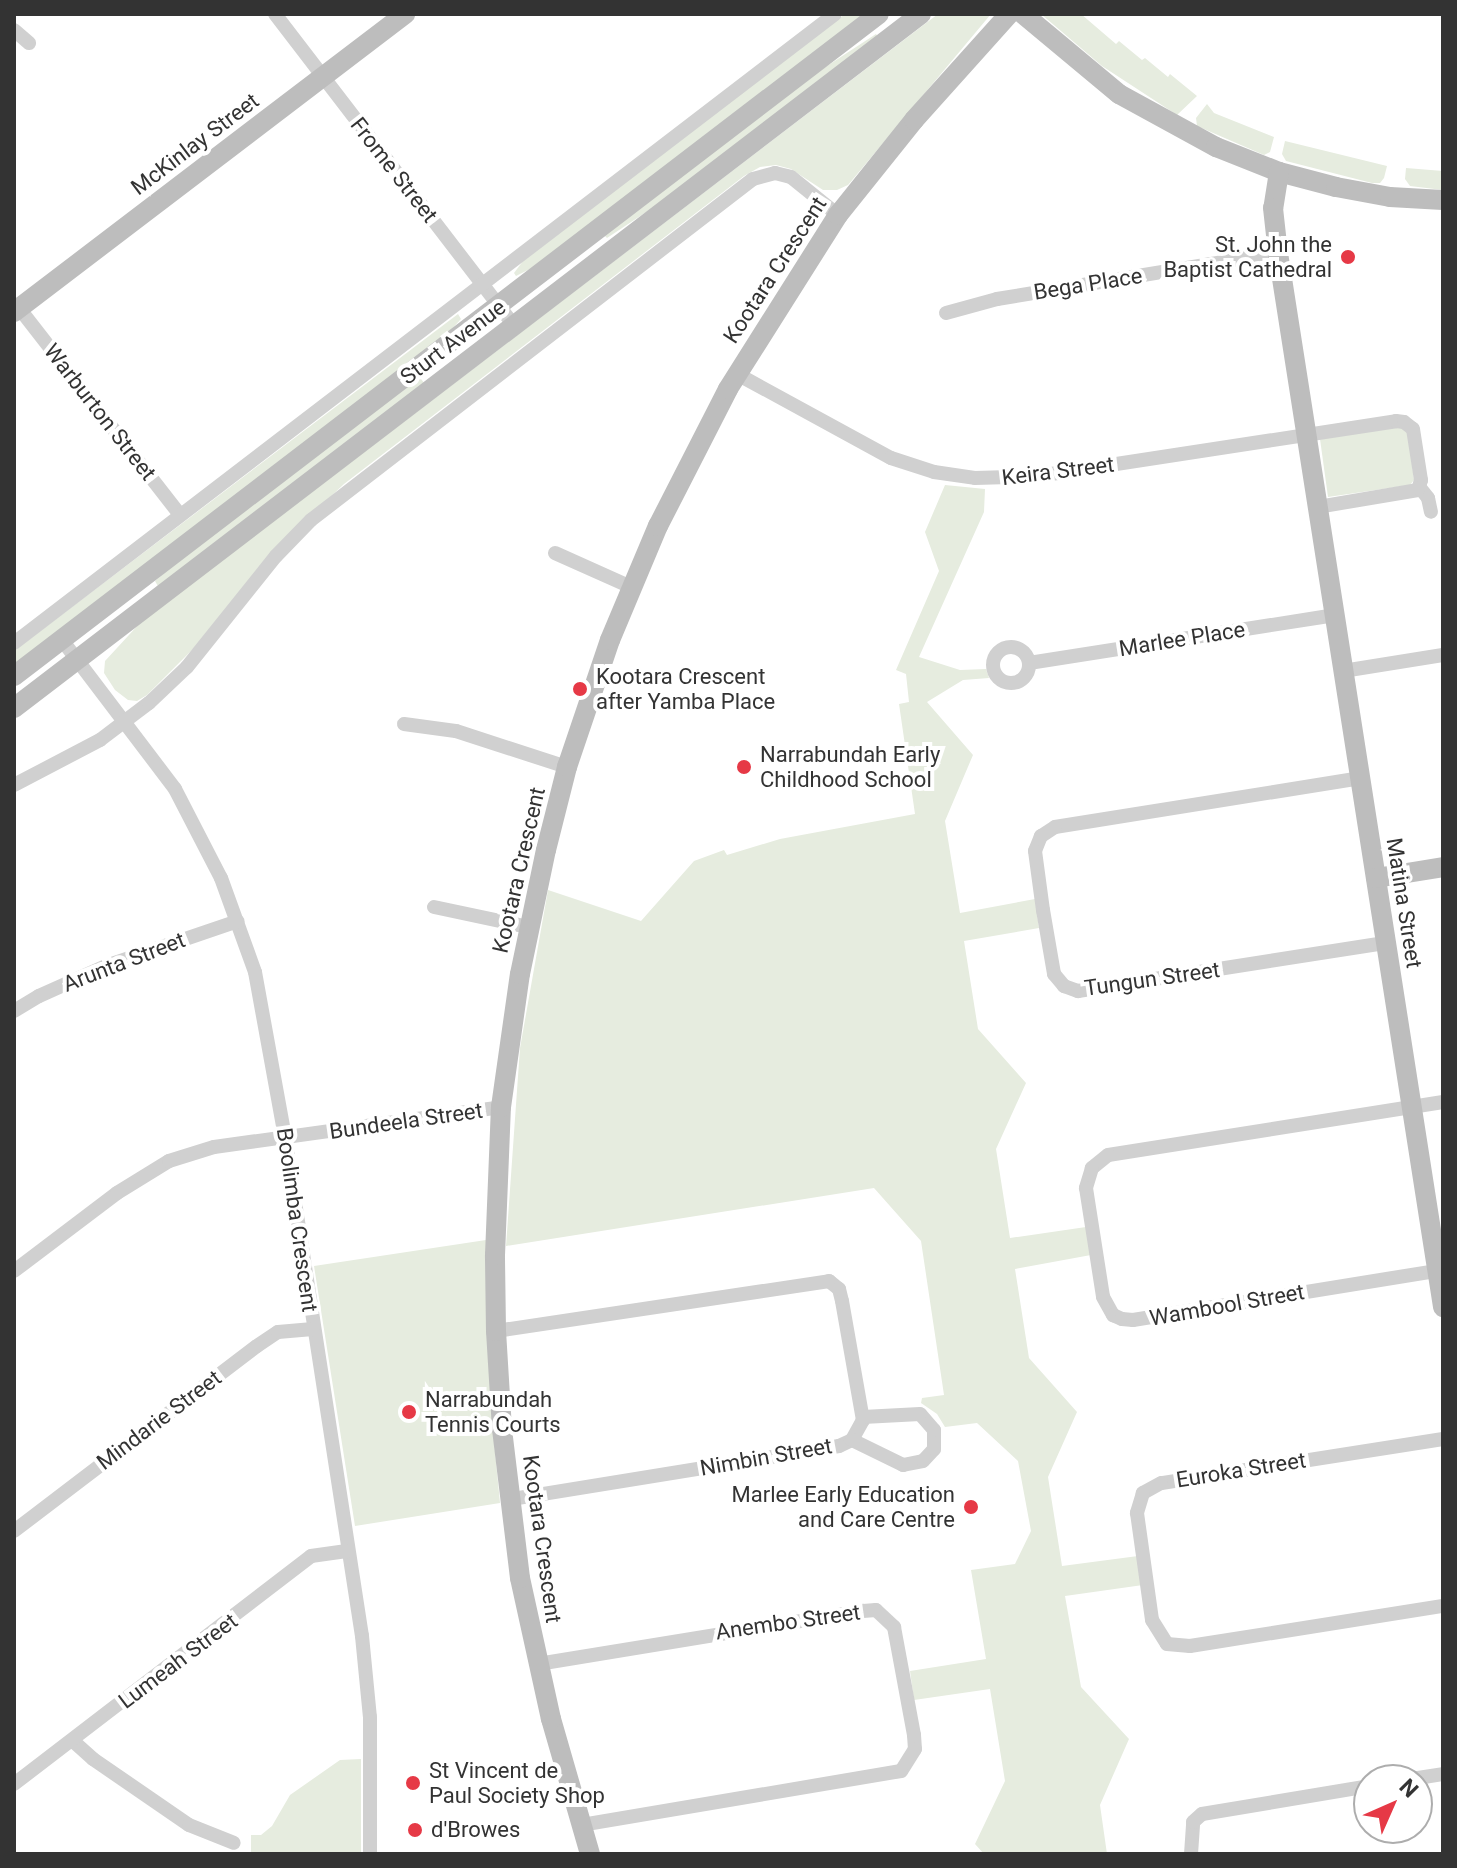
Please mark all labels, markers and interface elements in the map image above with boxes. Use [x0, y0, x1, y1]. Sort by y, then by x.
street label: McKinlay Street [126, 87, 264, 201]
street label: Frome Street [345, 112, 443, 228]
street label: Kootara Crescent [718, 192, 832, 348]
place label: St. John the Baptist Cathedral [1163, 231, 1332, 282]
marker: St. John the Baptist Cathedral [1339, 248, 1357, 266]
street label: Bega Place [1032, 262, 1144, 306]
street label: Sturt Avenue [395, 294, 511, 390]
street label: Warburton Street [38, 338, 162, 486]
street label: Keira Street [1000, 451, 1116, 491]
street label: Marlee Place [1117, 616, 1247, 662]
place label: Kootara Crescent after Yamba Place [596, 663, 775, 714]
marker: Kootara Crescent after Yamba Place [571, 680, 589, 698]
place label: Narrabundah Early Childhood School [760, 741, 940, 792]
marker: Narrabundah Early Childhood School [735, 758, 753, 776]
street label: Kootara Crescent [487, 785, 551, 955]
street label: Matina Street [1381, 836, 1427, 970]
street label: Arunta Street [59, 927, 189, 997]
street label: Tungun Street [1083, 956, 1221, 1002]
street label: Bundeela Street [328, 1097, 484, 1145]
street label: Boolimba Crescent [271, 1126, 323, 1314]
street label: Wambool Street [1148, 1278, 1306, 1332]
street label: Mindarie Street [92, 1365, 226, 1475]
place label: Narrabundah Tennis Courts [425, 1386, 561, 1438]
marker: Narrabundah Tennis Courts [400, 1403, 418, 1421]
street label: Nimbin Street [698, 1432, 834, 1482]
street label: Euroka Street [1174, 1447, 1308, 1493]
street label: Kootara Crescent [517, 1453, 567, 1625]
place label: Marlee Early Education and Care Centre [732, 1481, 955, 1532]
marker: Marlee Early Education and Care Centre [962, 1498, 980, 1516]
street label: Anembo Street [714, 1599, 862, 1645]
street label: Lumeah Street [113, 1608, 243, 1714]
place label: St Vincent de Paul Society Shop [429, 1757, 605, 1808]
north arrow [1353, 1764, 1433, 1844]
marker: St Vincent de Paul Society Shop [404, 1774, 422, 1792]
text: N [1395, 1774, 1423, 1802]
place label: d'Browes [431, 1817, 520, 1843]
marker: d'Browes [406, 1821, 424, 1839]

